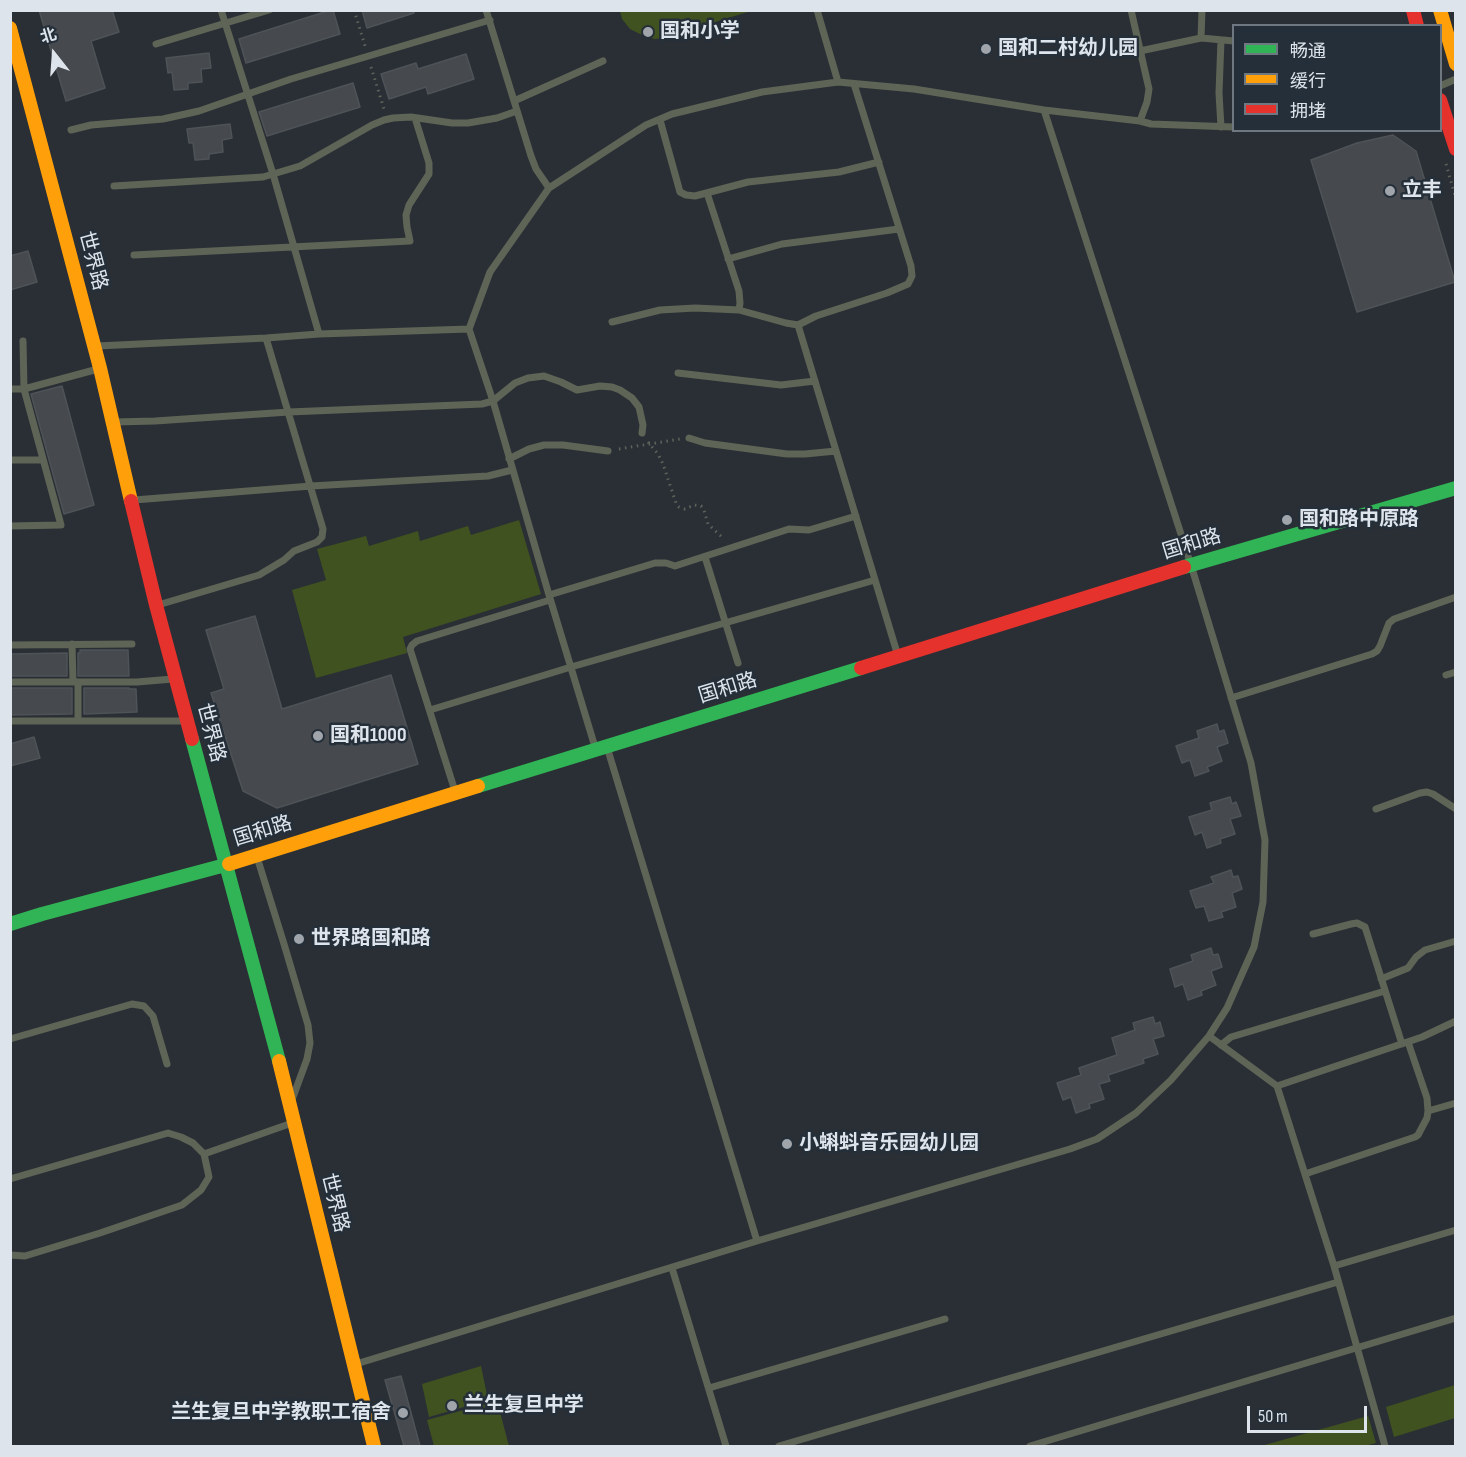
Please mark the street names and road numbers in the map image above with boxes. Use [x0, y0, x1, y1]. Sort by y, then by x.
street label: 世界路 [73, 229, 111, 293]
street label: 国和路 [1160, 525, 1224, 565]
street label: 国和路 [696, 669, 760, 709]
street label: 世界路 [191, 701, 229, 765]
street label: 国和路 [231, 812, 295, 852]
street label: 世界路 [315, 1171, 353, 1235]

